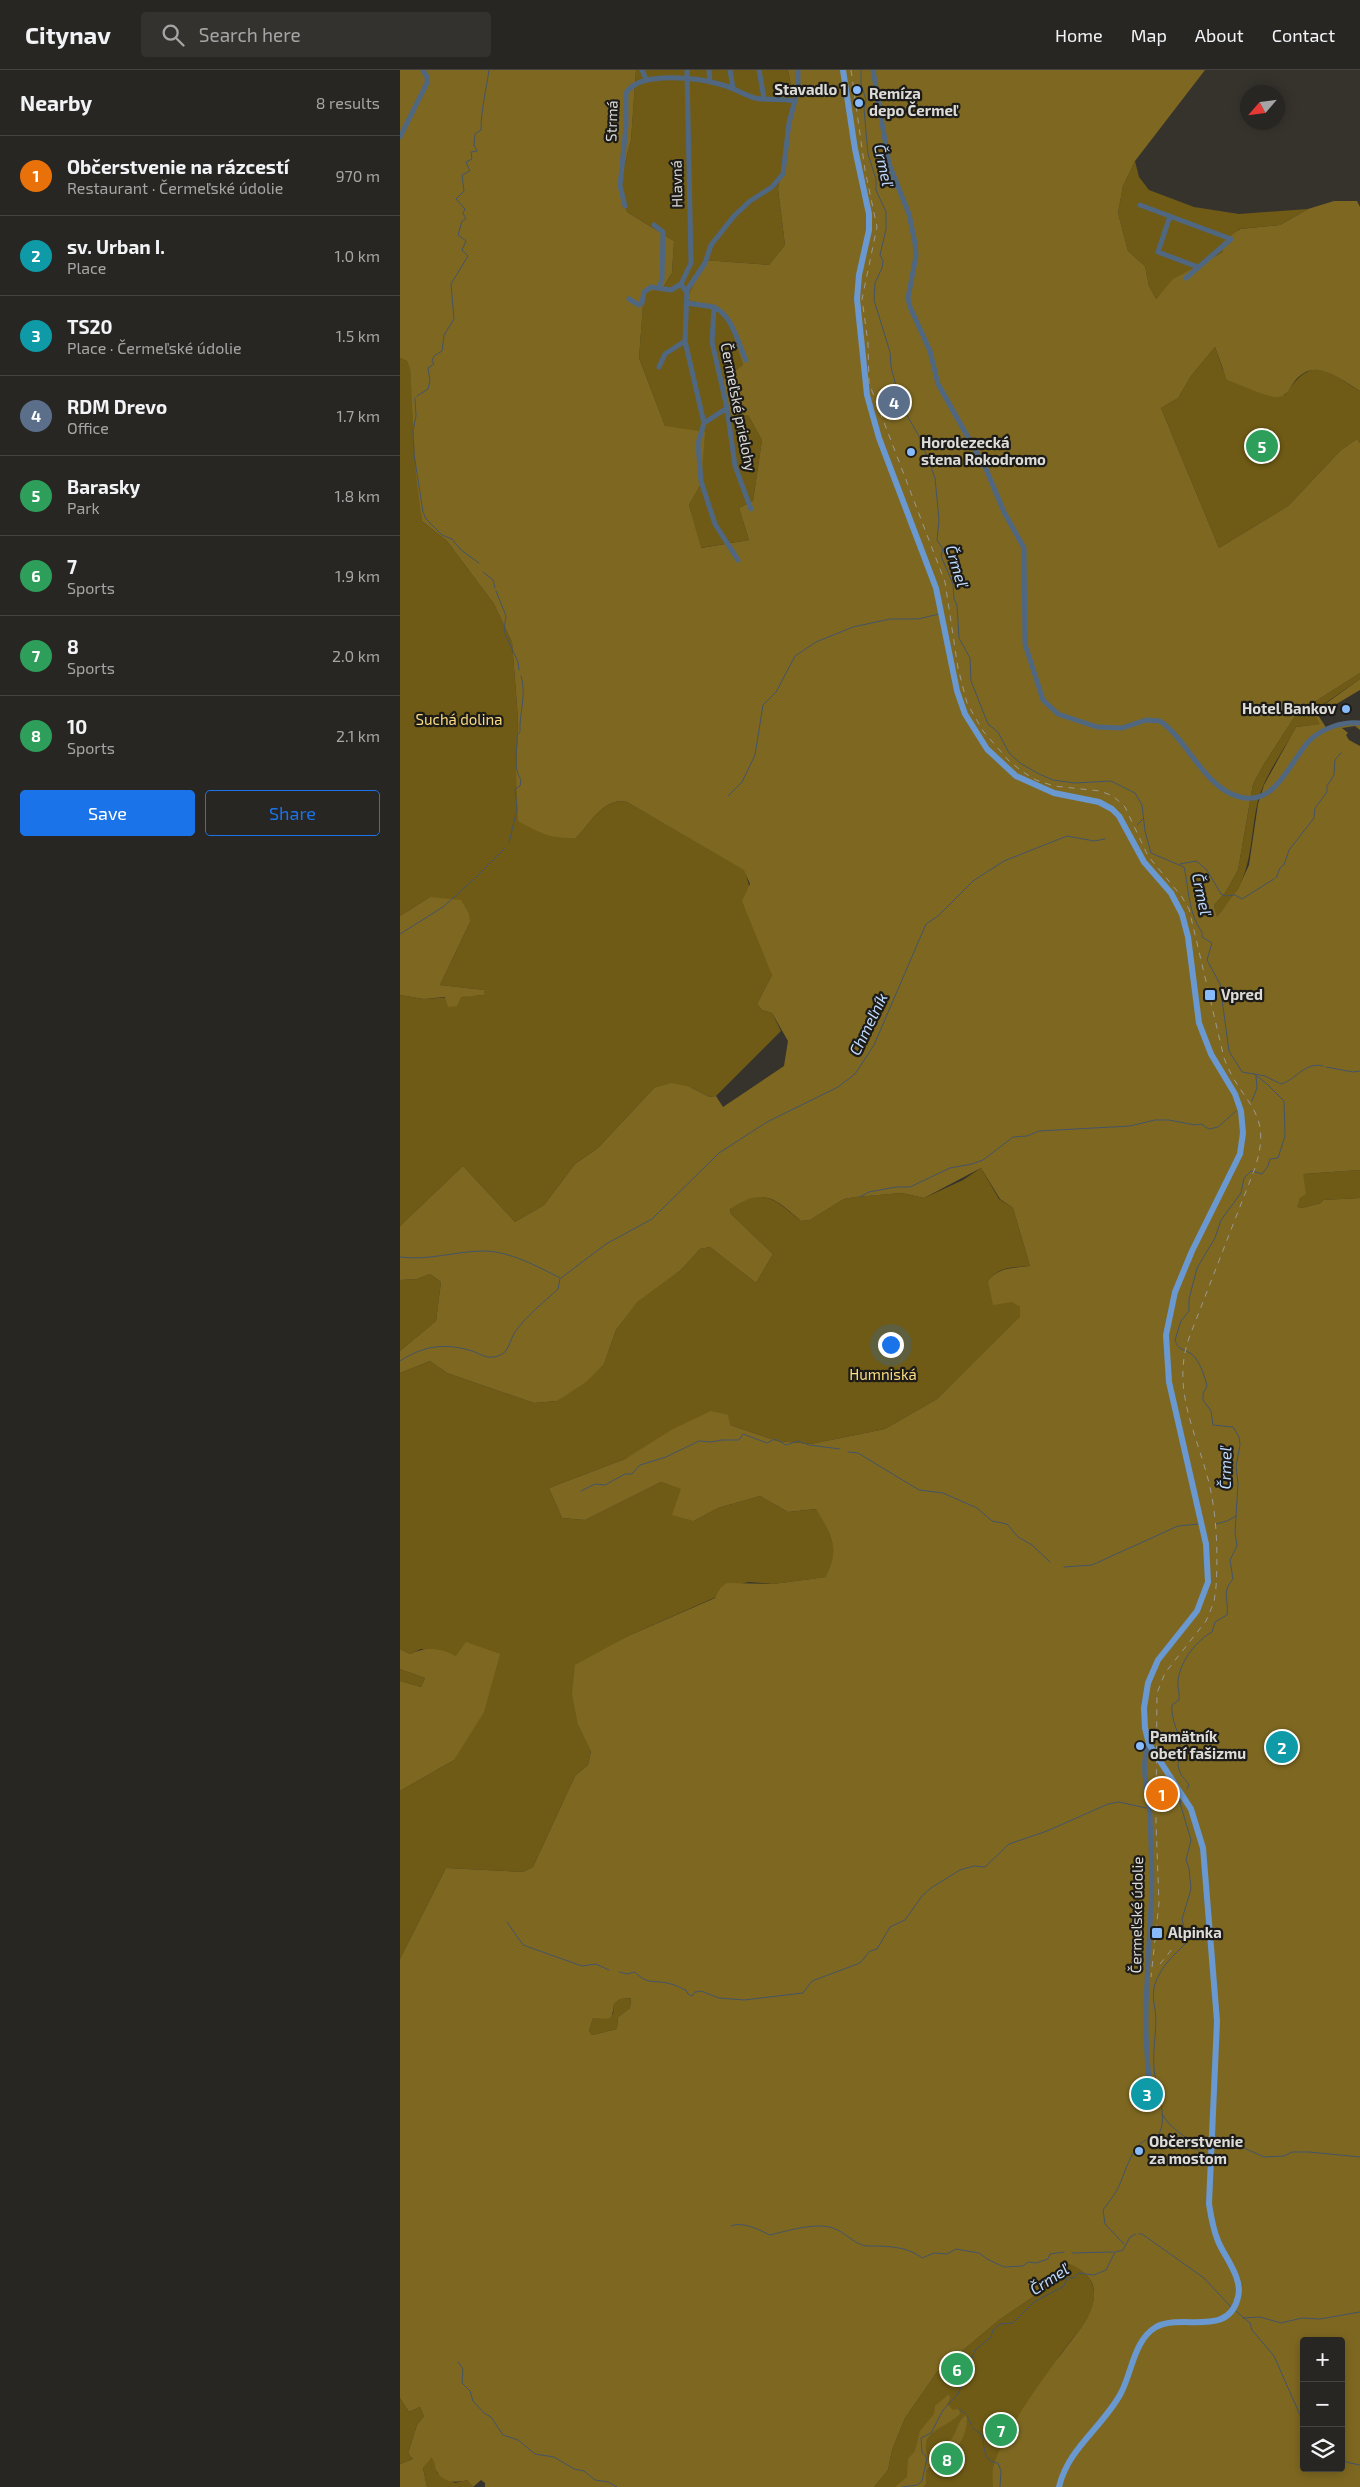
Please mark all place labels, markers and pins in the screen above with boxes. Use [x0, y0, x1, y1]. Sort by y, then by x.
place label: Stavadlo 1 [774, 80, 847, 98]
marker: Stavadlo 1 [851, 84, 863, 96]
place label: Remíza depo Čermeľ [869, 84, 959, 119]
marker: Remíza depo Čermeľ [853, 97, 865, 109]
pin: 4 [878, 383, 910, 421]
pin: 5 [1246, 427, 1278, 465]
place label: Horolezecká stena Rokodromo [921, 433, 1046, 468]
marker: Horolezecká stena Rokodromo [905, 446, 917, 458]
place label: Hotel Bankov [1242, 699, 1336, 717]
marker: Hotel Bankov [1340, 703, 1352, 715]
place label: Vpred [1221, 985, 1263, 1003]
marker: Vpred [1203, 988, 1217, 1002]
place label: Pamätník obetí fašizmu [1150, 1727, 1246, 1762]
pin: 2 [1266, 1728, 1298, 1766]
marker: Pamätník obetí fašizmu [1134, 1740, 1146, 1752]
pin: 1 [1146, 1775, 1178, 1813]
place label: Alpinka [1168, 1923, 1222, 1941]
marker: Alpinka [1150, 1926, 1164, 1940]
pin: 3 [1131, 2075, 1163, 2113]
place label: Občerstvenie za mostom [1149, 2132, 1243, 2167]
marker: Občerstvenie za mostom [1133, 2145, 1145, 2157]
pin: 6 [941, 2350, 973, 2388]
pin: 7 [985, 2411, 1017, 2449]
pin: 8 [931, 2440, 963, 2478]

